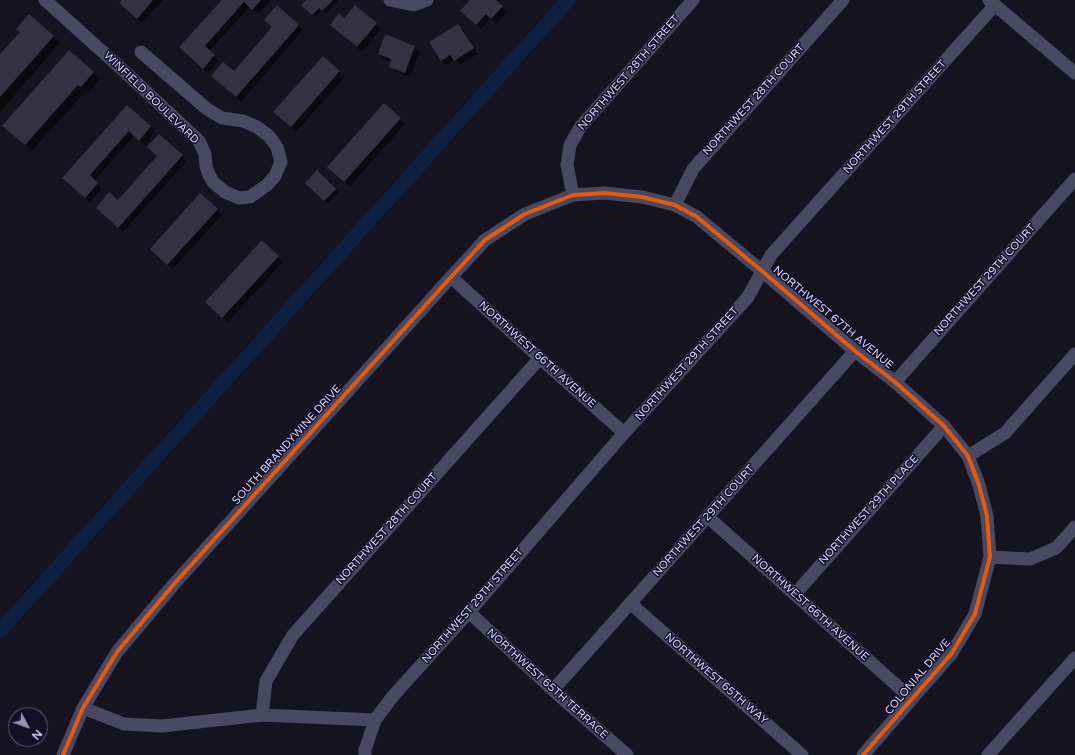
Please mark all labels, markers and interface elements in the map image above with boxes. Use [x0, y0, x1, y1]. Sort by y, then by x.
street label: NORTHWEST 28TH STREET [575, 13, 683, 133]
street label: NORTHWEST 28TH COURT [700, 41, 808, 159]
street label: WINFIELD BOULEVARD [101, 49, 201, 147]
street label: NORTHWEST 29TH STREET [841, 58, 949, 176]
street label: NORTHWEST 29TH COURT [931, 221, 1039, 339]
street label: NORTHWEST 67TH AVENUE [770, 264, 896, 372]
street label: NORTHWEST 66TH AVENUE [476, 299, 598, 411]
street label: NORTHWEST 29TH STREET [633, 305, 741, 423]
street label: SOUTH BRANDYWINE DRIVE [230, 383, 344, 507]
street label: NORTHWEST 29TH PLACE [816, 453, 922, 567]
street label: NORTHWEST 29TH COURT [650, 462, 758, 580]
street label: NORTHWEST 28TH COURT [333, 470, 441, 588]
street label: NORTHWEST 29TH STREET [419, 546, 527, 666]
street label: NORTHWEST 66TH AVENUE [749, 552, 871, 664]
street label: NORTHWEST 65TH TERRACE [484, 626, 610, 742]
street label: NORTHWEST 65TH WAY [662, 631, 770, 727]
street label: COLONIAL DRIVE [882, 636, 954, 718]
north arrow [8, 707, 48, 747]
text: N [29, 727, 44, 742]

